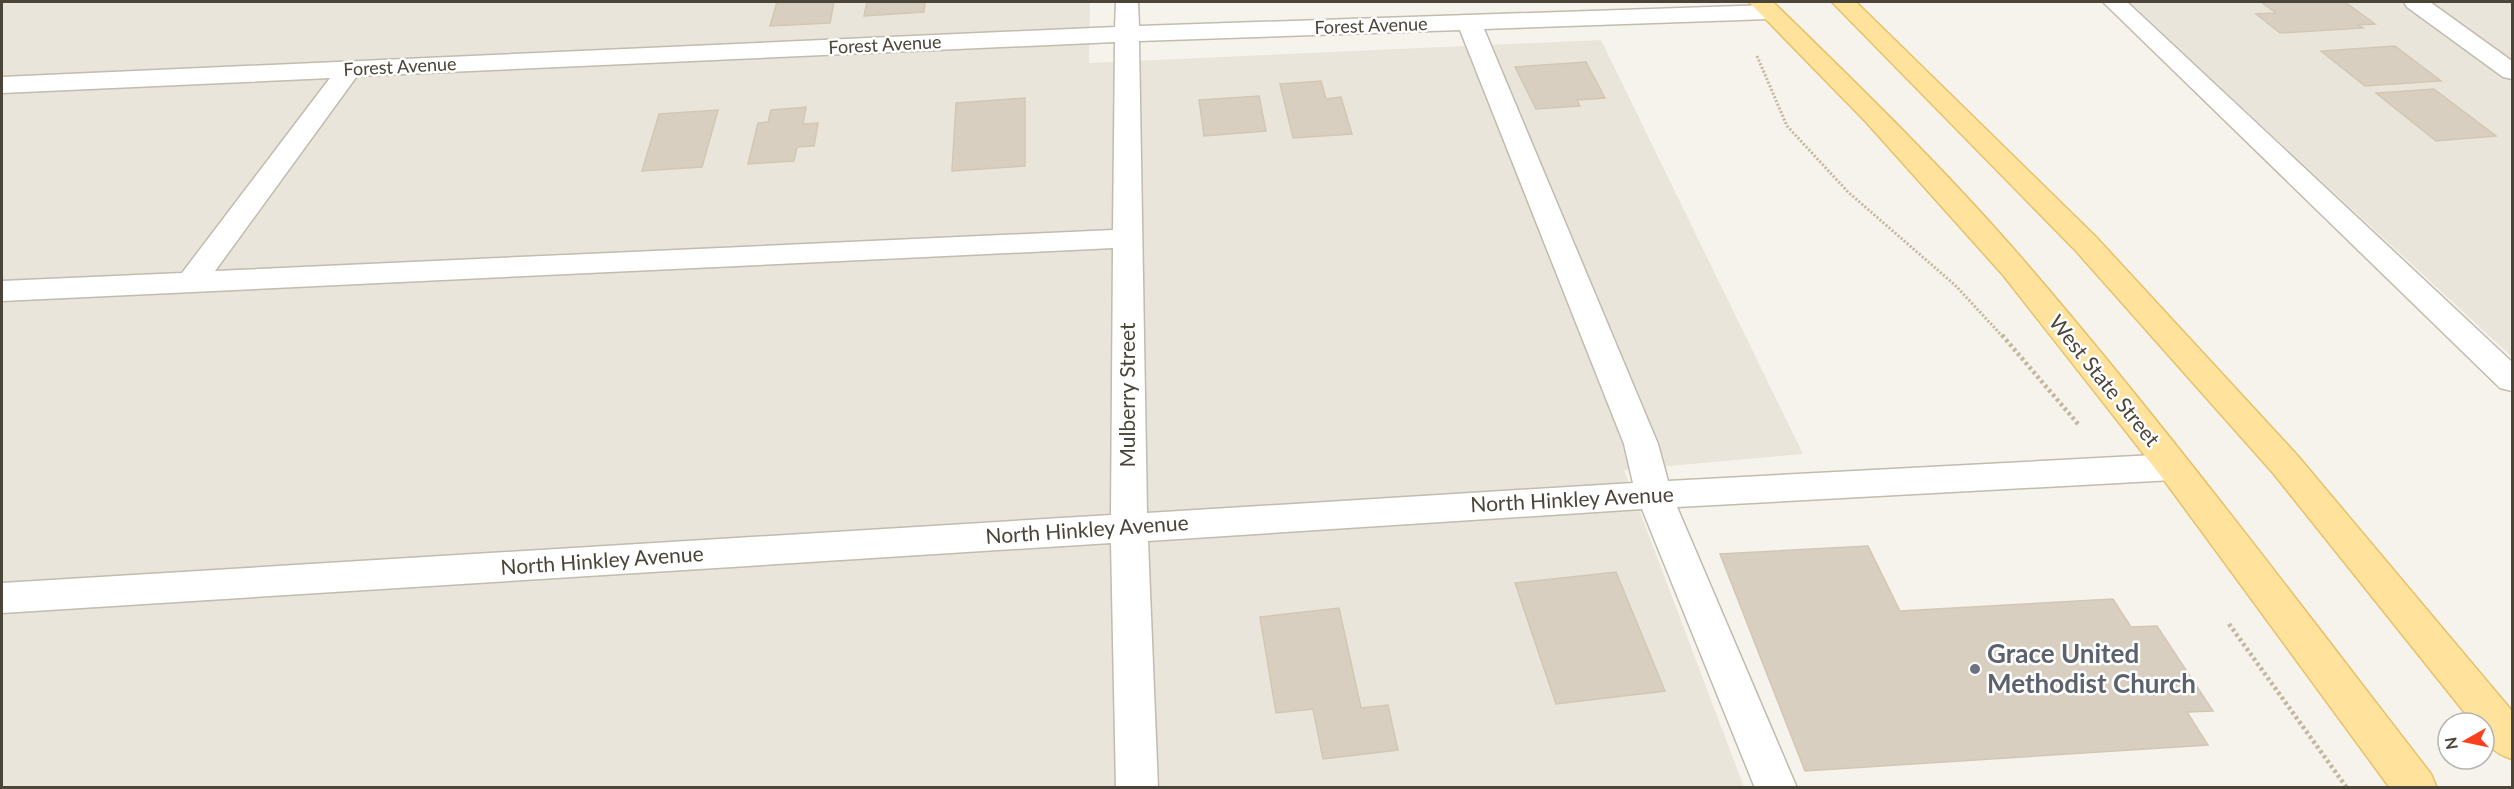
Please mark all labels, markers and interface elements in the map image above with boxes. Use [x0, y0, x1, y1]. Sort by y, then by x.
street label: Forest Avenue [1314, 12, 1428, 38]
street label: Forest Avenue [828, 30, 942, 58]
street label: Forest Avenue [343, 52, 457, 80]
street label: West State Street [2045, 309, 2166, 451]
street label: Mulberry Street [1114, 322, 1139, 468]
street label: North Hinkley Avenue [1470, 481, 1674, 516]
street label: North Hinkley Avenue [985, 509, 1189, 548]
street label: North Hinkley Avenue [500, 540, 704, 579]
place label: Grace United Methodist Church [1987, 637, 2196, 699]
marker: Grace United Methodist Church [1968, 662, 1982, 676]
north arrow [2436, 711, 2496, 771]
text: N [2440, 736, 2461, 751]

